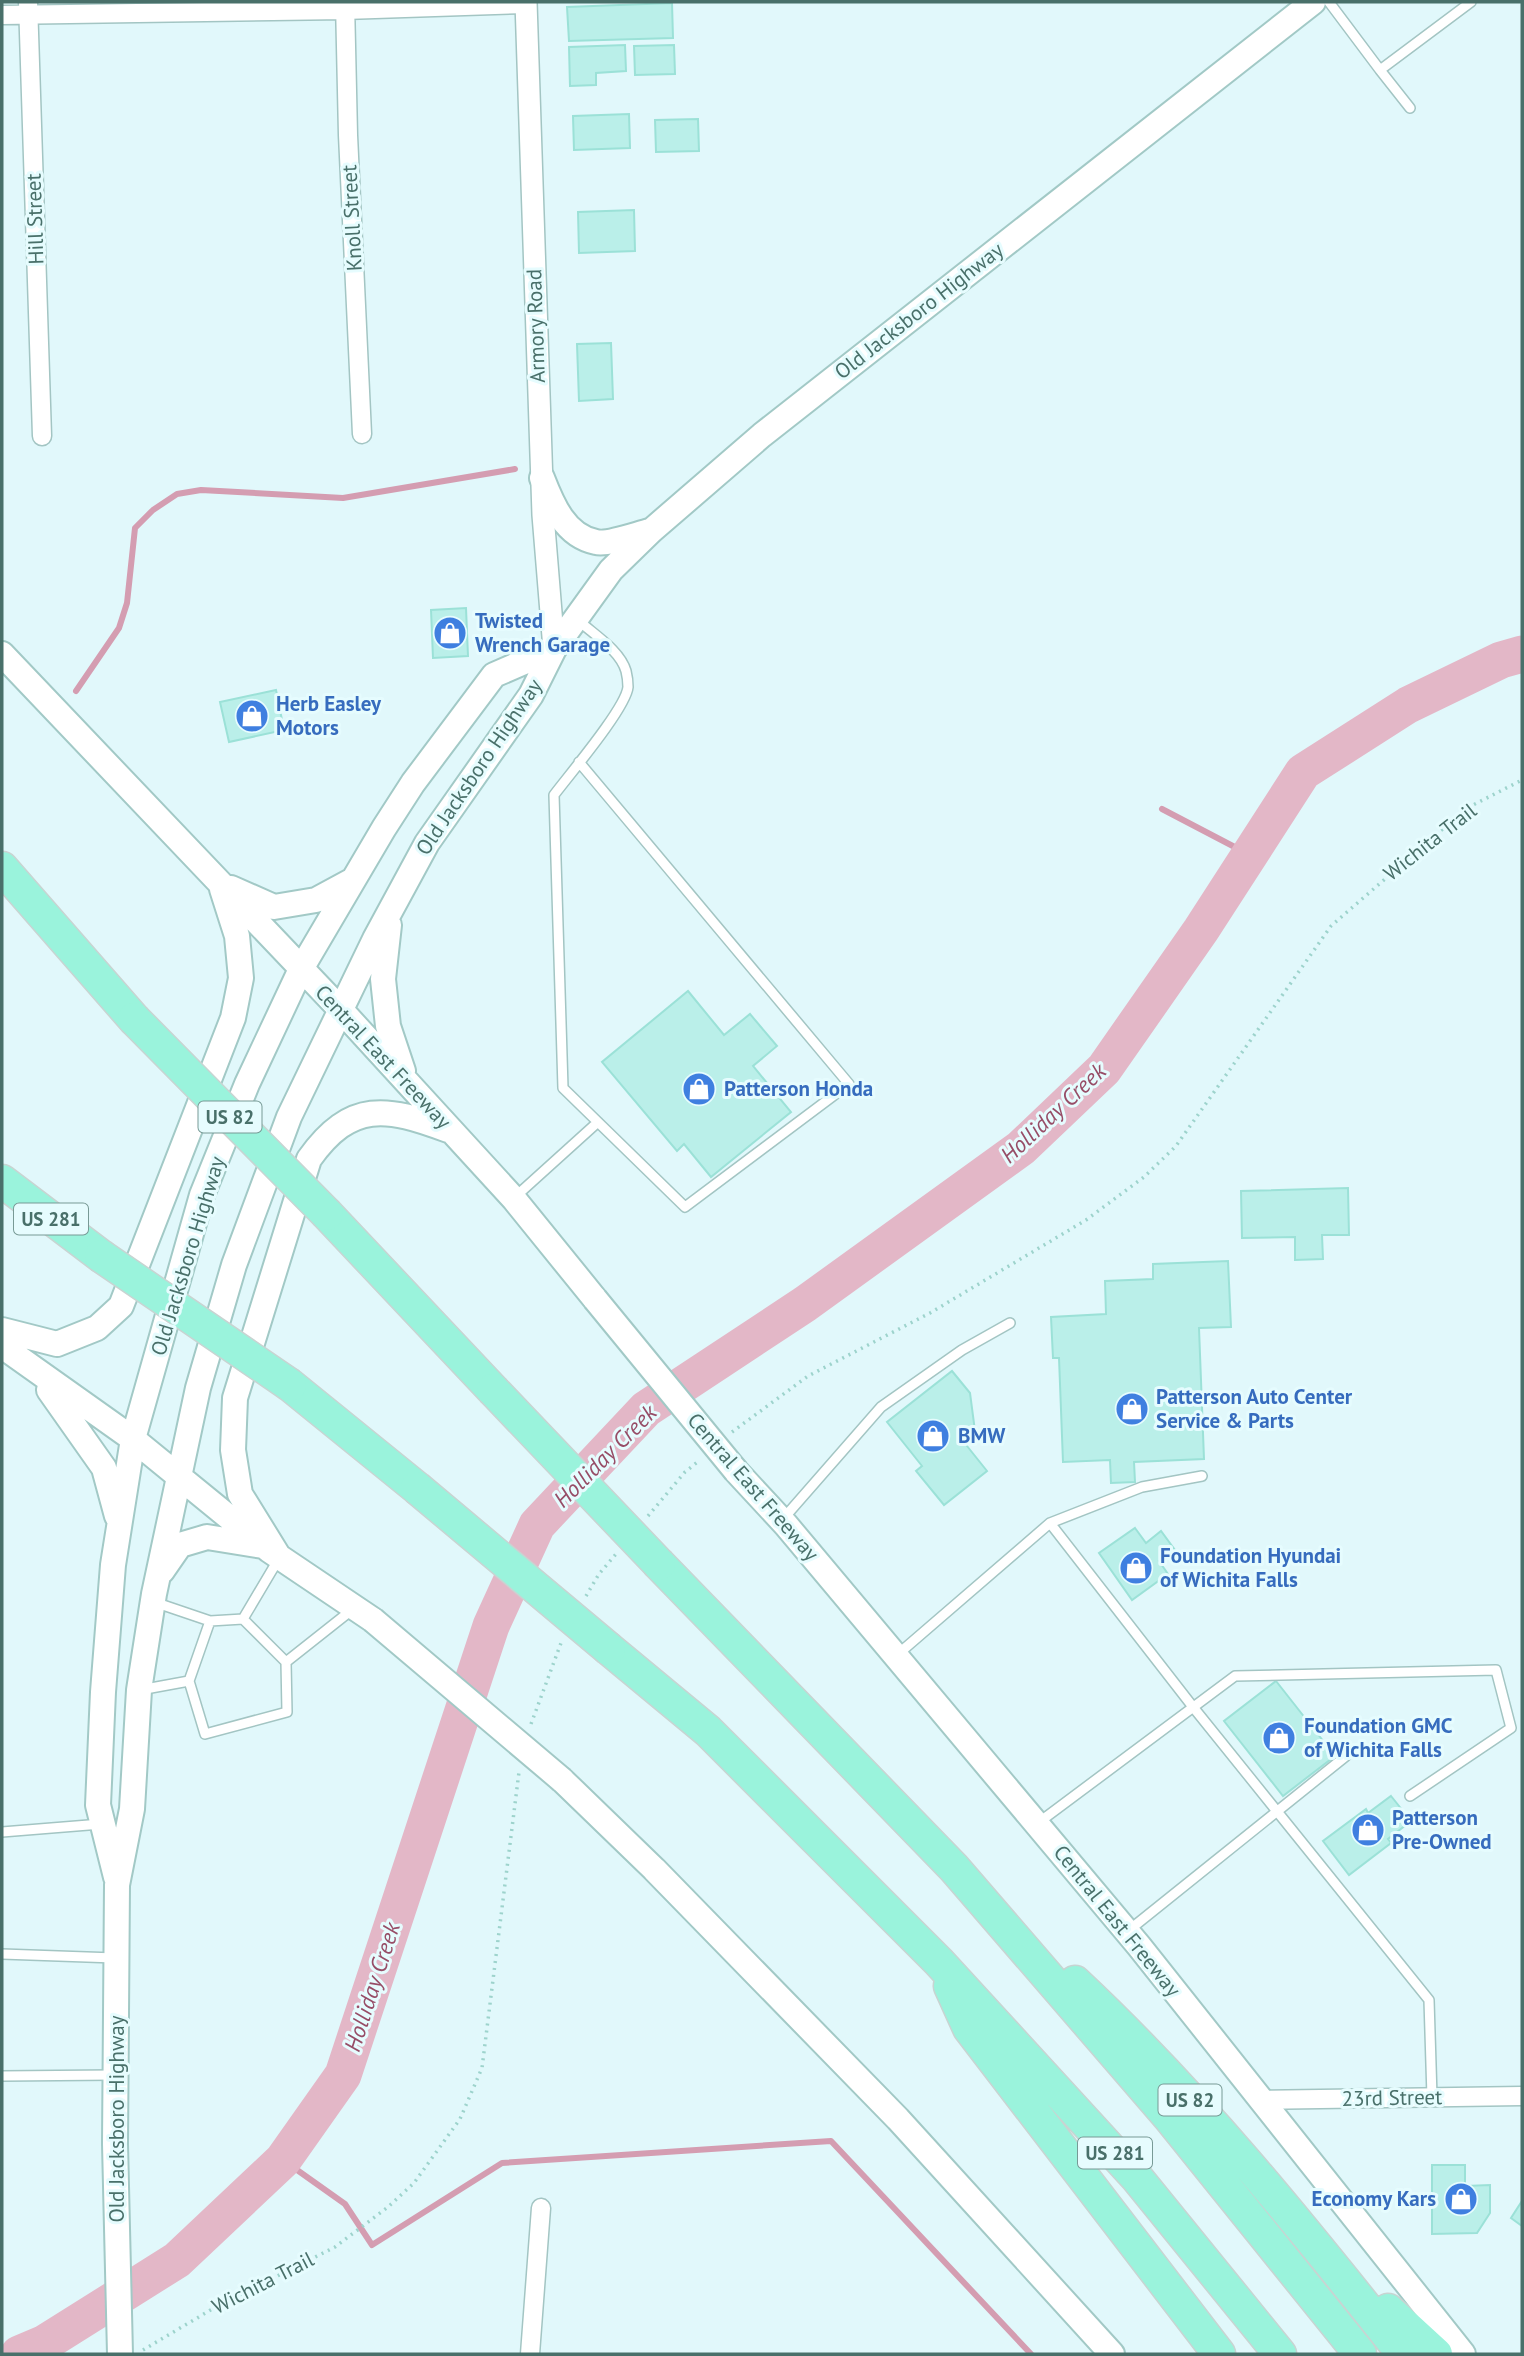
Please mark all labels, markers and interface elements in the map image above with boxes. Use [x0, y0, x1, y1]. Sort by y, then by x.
street label: Knoll Street [335, 164, 368, 272]
street label: Hill Street [19, 173, 50, 265]
street label: Old Jacksboro Highway [829, 236, 1009, 385]
street label: Armory Road [520, 269, 551, 383]
place label: Twisted Wrench Garage [475, 607, 610, 658]
shop icon: Twisted Wrench Garage [431, 614, 469, 652]
street label: Old Jacksboro Highway [410, 673, 548, 860]
place label: Herb Easley Motors [276, 690, 382, 741]
shop icon: Herb Easley Motors [233, 697, 271, 735]
street label: Wichita Trail [1378, 797, 1482, 886]
street label: Central East Freeway [310, 979, 457, 1135]
water label: Holliday Creek [994, 1055, 1113, 1169]
shop icon: Patterson Honda [680, 1070, 718, 1108]
place label: Patterson Honda [724, 1075, 873, 1102]
road number: US 82 [198, 1102, 262, 1133]
street label: Old Jacksboro Highway [144, 1153, 231, 1359]
road number: US 281 [14, 1204, 88, 1234]
place label: Patterson Auto Center Service & Parts [1156, 1383, 1353, 1434]
shop icon: Patterson Auto Center Service & Parts [1113, 1390, 1151, 1428]
water label: Holliday Creek [547, 1397, 663, 1513]
street label: Central East Freeway [682, 1407, 825, 1566]
shop icon: BMW [914, 1417, 952, 1455]
place label: BMW [958, 1422, 1006, 1449]
place label: Foundation Hyundai of Wichita Falls [1160, 1542, 1341, 1593]
shop icon: Foundation Hyundai of Wichita Falls [1117, 1549, 1155, 1587]
place label: Foundation GMC of Wichita Falls [1304, 1712, 1453, 1763]
shop icon: Foundation GMC of Wichita Falls [1260, 1719, 1298, 1757]
place label: Patterson Pre-Owned [1392, 1804, 1492, 1855]
shop icon: Patterson Pre-Owned [1349, 1811, 1387, 1849]
street label: Central East Freeway [1048, 1839, 1187, 2002]
water label: Holliday Creek [337, 1917, 407, 2055]
street label: Old Jacksboro Highway [103, 2015, 130, 2223]
street label: 23rd Street [1341, 2083, 1443, 2112]
road number: US 82 [1158, 2084, 1222, 2116]
road number: US 281 [1078, 2138, 1152, 2168]
shop icon: Economy Kars [1442, 2180, 1480, 2218]
place label: Economy Kars [1312, 2185, 1436, 2212]
street label: Wichita Trail [207, 2245, 318, 2320]

